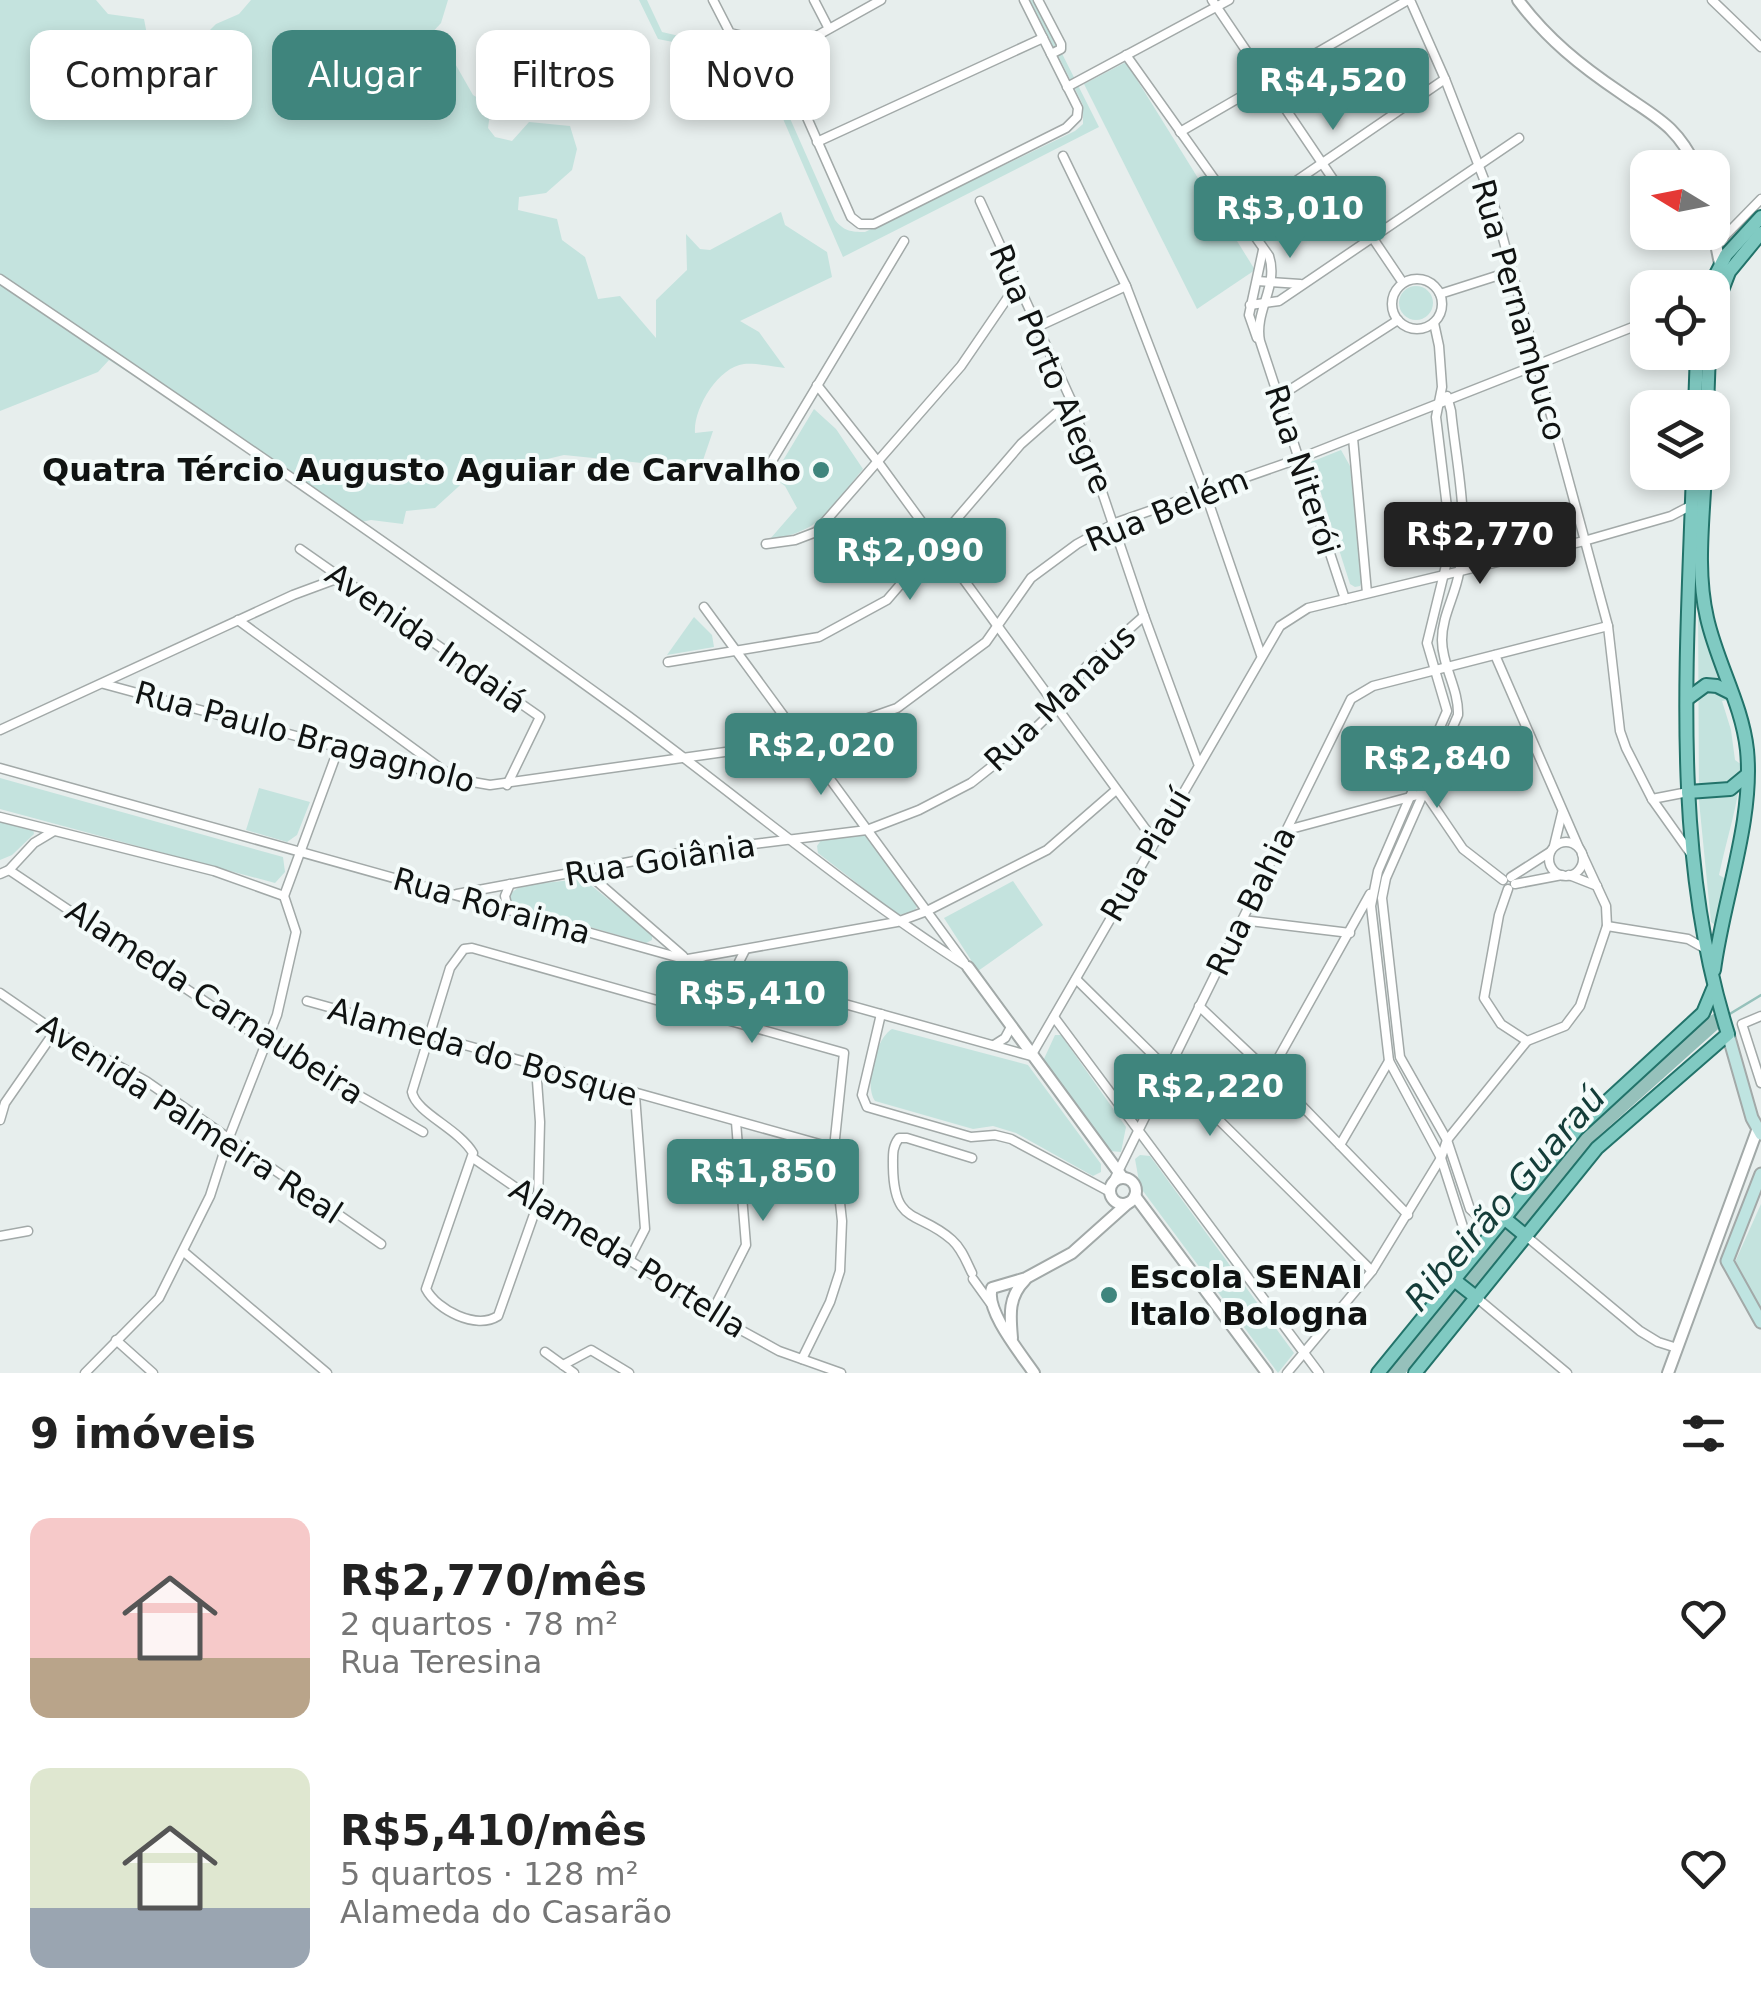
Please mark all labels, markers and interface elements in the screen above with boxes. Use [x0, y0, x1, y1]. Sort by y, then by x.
chip: Comprar [30, 30, 252, 120]
chip: Alugar [272, 30, 456, 120]
chip: Filtros [476, 30, 650, 120]
chip: Novo [670, 30, 830, 120]
pin: R$4,520 [1241, 48, 1425, 133]
text: R$4,520 [1259, 61, 1407, 99]
north arrow [1630, 150, 1730, 250]
map controls [1630, 150, 1730, 490]
street label: Rua Pernambuco [1464, 175, 1574, 445]
pin: R$3,010 [1198, 176, 1382, 261]
text: R$3,010 [1216, 189, 1364, 227]
street label: Rua Porto Alegre [981, 239, 1121, 499]
button: locate [1630, 270, 1730, 370]
street label: Rua Niterói [1257, 380, 1347, 560]
button: layers [1630, 390, 1730, 490]
place label: Quatra Tércio Augusto Aguiar de Carvalho [42, 451, 801, 489]
marker: Quatra Tércio Augusto Aguiar de Carvalho [810, 459, 832, 481]
street label: Rua Belém [1080, 460, 1254, 560]
pin: R$2,770 [1388, 502, 1572, 587]
text: R$2,770 [1406, 515, 1554, 553]
pin: R$2,090 [818, 518, 1002, 603]
text: R$2,090 [836, 531, 984, 569]
street label: Avenida Indaiá [318, 555, 534, 721]
street label: Rua Manaus [977, 617, 1143, 779]
street label: Rua Paulo Bragagnolo [131, 673, 479, 801]
pin: R$2,020 [729, 713, 913, 798]
text: R$2,020 [747, 726, 895, 764]
pin: R$2,840 [1345, 726, 1529, 811]
text: R$2,840 [1363, 739, 1511, 777]
street label: Rua Piauí [1093, 781, 1200, 928]
street label: Rua Bahia [1199, 820, 1303, 982]
street label: Rua Goiânia [562, 826, 758, 894]
street label: Rua Roraima [389, 860, 595, 952]
street label: Alameda Carnaubeira [59, 891, 371, 1113]
pin: R$5,410 [660, 961, 844, 1046]
text: R$5,410 [678, 974, 826, 1012]
street label: Alameda do Bosque [324, 990, 642, 1114]
street label: Avenida Palmeira Real [30, 1006, 350, 1232]
pin: R$2,220 [1118, 1054, 1302, 1139]
text: R$2,220 [1136, 1067, 1284, 1105]
water label: Ribeirão Guaraú [1397, 1077, 1613, 1319]
pin: R$1,850 [671, 1139, 855, 1224]
text: R$1,850 [689, 1152, 837, 1190]
street label: Alameda Portella [503, 1170, 753, 1346]
place label: Escola SENAI Italo Bologna [1129, 1258, 1369, 1333]
marker: Escola SENAI Italo Bologna [1098, 1284, 1120, 1306]
icon: filters [1676, 1406, 1731, 1461]
text: 9 imóveis [30, 1409, 256, 1458]
text: R$2,770/mês [340, 1556, 647, 1605]
icon: home [110, 1558, 230, 1678]
icon: heart [1676, 1591, 1731, 1646]
text: 2 quartos · 78 m² [340, 1605, 618, 1643]
text: Rua Teresina [340, 1643, 542, 1681]
text: R$5,410/mês [340, 1806, 647, 1855]
icon: home [110, 1808, 230, 1928]
icon: heart [1676, 1841, 1731, 1896]
text: 5 quartos · 128 m² [340, 1855, 638, 1893]
text: Alameda do Casarão [340, 1893, 672, 1931]

